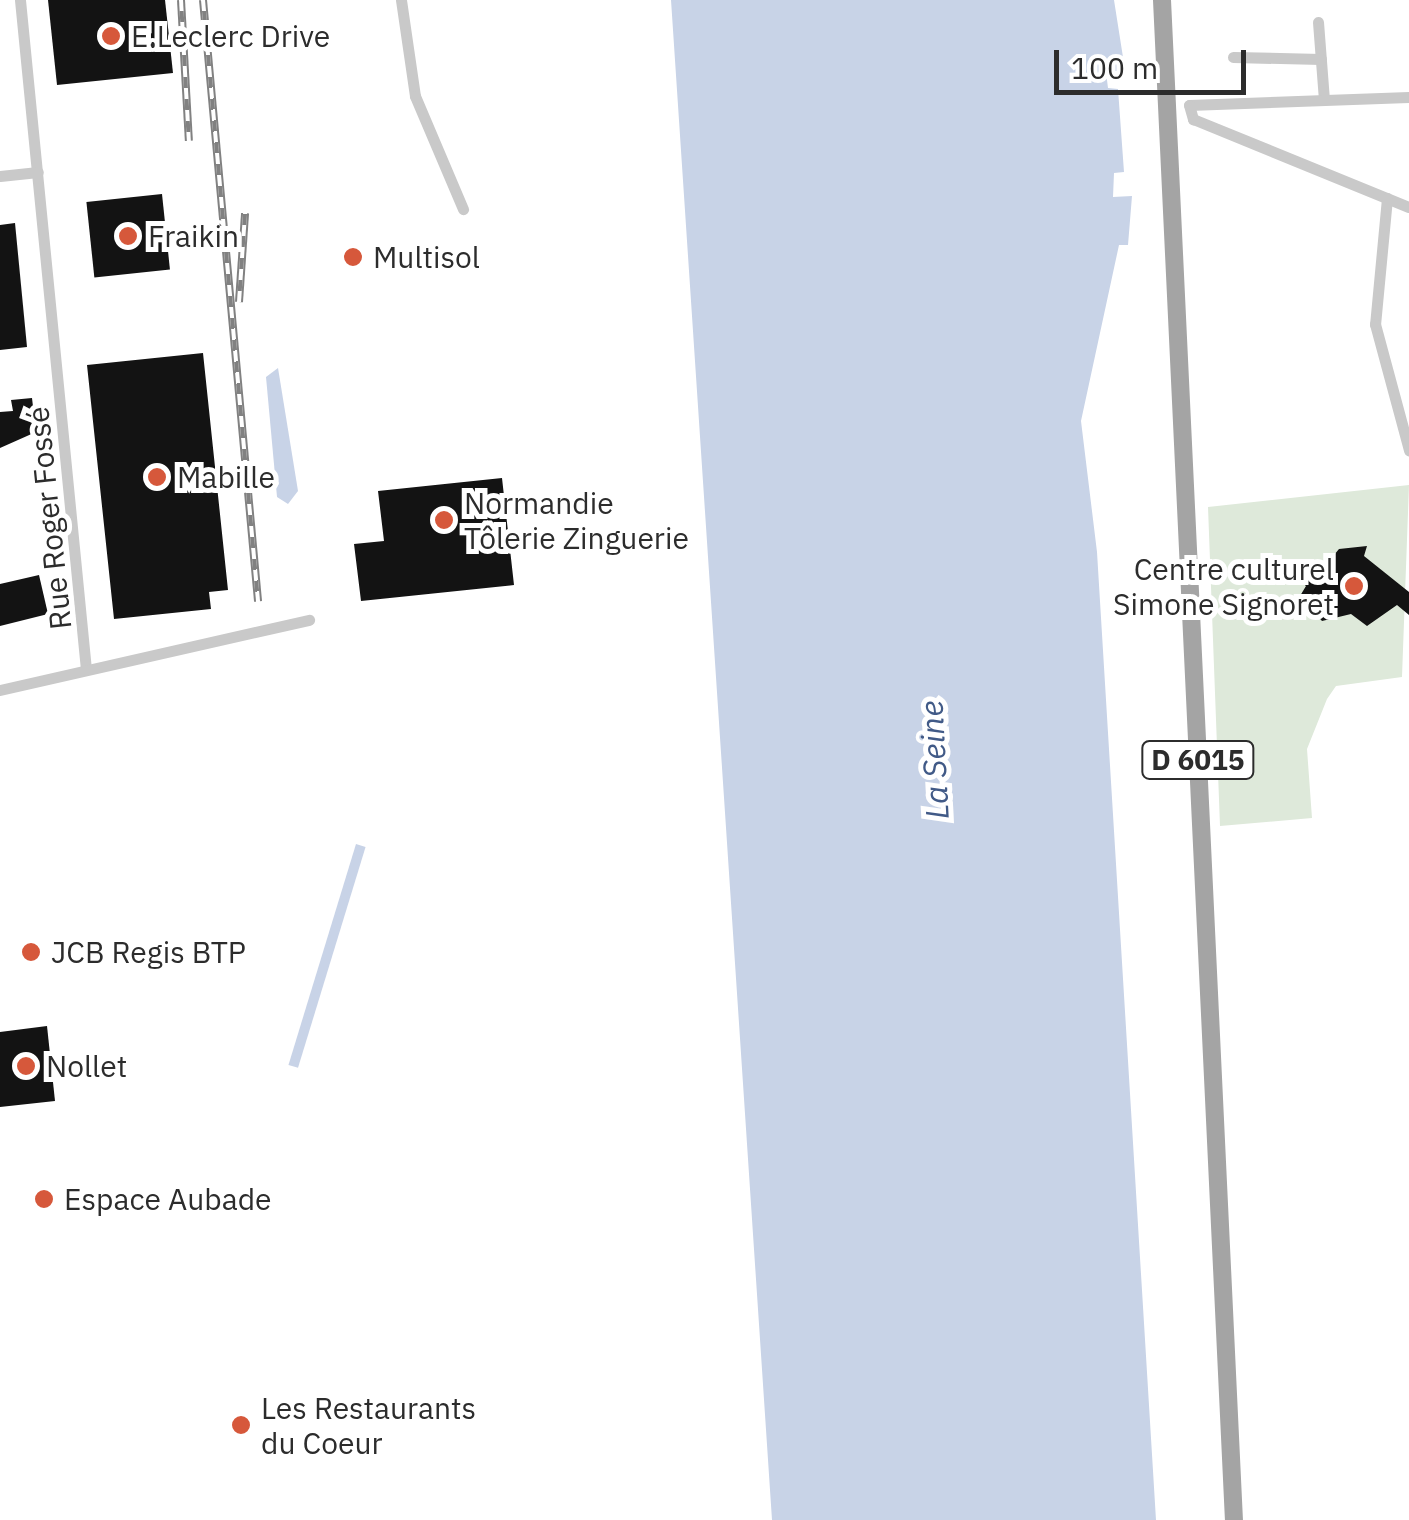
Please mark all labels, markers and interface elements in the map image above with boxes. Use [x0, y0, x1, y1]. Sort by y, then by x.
place label: E.Leclerc Drive [131, 18, 330, 54]
marker: E.Leclerc Drive [100, 25, 122, 47]
scale bar [1059, 30, 1252, 92]
text: 100 m [1071, 48, 1158, 87]
place label: Fraikin [148, 218, 239, 254]
marker: Fraikin [117, 225, 139, 247]
place label: Multisol [373, 239, 480, 275]
marker: Multisol [342, 246, 364, 268]
street label: Rue Roger Fossé [19, 405, 79, 631]
place label: Mabille [177, 459, 275, 495]
marker: Mabille [146, 466, 168, 488]
place label: Normandie Tôlerie Zinguerie [464, 485, 689, 556]
marker: Normandie Tôlerie Zinguerie [433, 509, 455, 531]
place label: Centre culturel Simone Signoret [1113, 551, 1334, 622]
marker: Centre culturel Simone Signoret [1343, 575, 1365, 597]
water label: La Seine [912, 700, 956, 820]
road number: D 6015 [1140, 737, 1256, 783]
place label: JCB Regis BTP [51, 934, 246, 970]
marker: JCB Regis BTP [20, 941, 42, 963]
place label: Nollet [46, 1048, 127, 1084]
marker: Nollet [15, 1055, 37, 1077]
place label: Espace Aubade [64, 1181, 272, 1217]
marker: Espace Aubade [33, 1188, 55, 1210]
place label: Les Restaurants du Coeur [261, 1390, 476, 1460]
marker: Les Restaurants du Coeur [230, 1414, 252, 1436]

